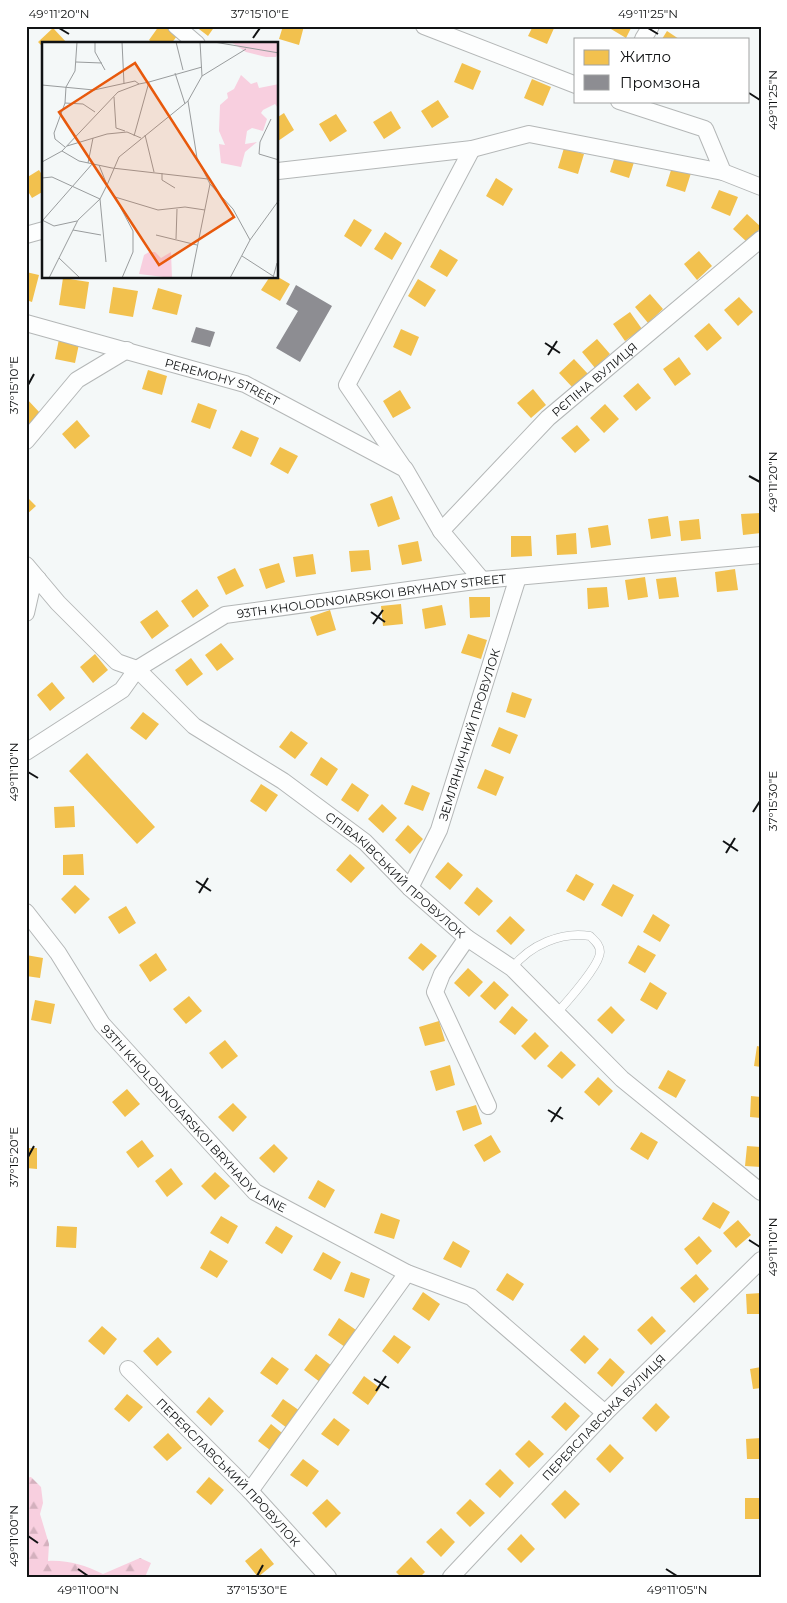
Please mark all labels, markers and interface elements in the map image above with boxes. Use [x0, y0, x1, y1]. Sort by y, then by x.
text: 49°11'20"N [28, 6, 90, 21]
text: 37°15'10"E [231, 6, 289, 21]
text: 49°11'25"N [618, 6, 678, 21]
legend [574, 38, 750, 102]
inset map [42, 42, 279, 279]
text: Житло [620, 47, 671, 66]
text: 49°11'25"N [765, 70, 780, 130]
text: Промзона [620, 73, 700, 92]
street label: РЄПІНА ВУЛИЦЯ [548, 339, 640, 419]
street label: PEREMOHY STREET [163, 355, 282, 409]
text: 37°15'10"E [6, 356, 21, 414]
text: 49°11'20"N [765, 451, 780, 513]
street label: 93TH KHOLODNOIARSKOI BRYHADY STREET [236, 570, 507, 621]
street label: ЗЕМЛЯНИЧНИЙ ПРОВУЛОК [435, 646, 503, 822]
text: 49°11'10"N [6, 743, 21, 801]
text: 37°15'30"E [765, 771, 780, 831]
street label: СПІВАКІВСЬКИЙ ПРОВУЛОК [323, 808, 469, 941]
street label: 93TH KHOLODNOIARSKOI BRYHADY LANE [98, 1021, 289, 1215]
text: 37°15'20"E [6, 1127, 21, 1187]
text: 49°11'10"N [765, 1218, 780, 1276]
street label: ПЕРЕЯСЛАВСЬКА ВУЛИЦЯ [538, 1351, 668, 1483]
street label: ПЕРЕЯСЛАВСЬКИЙ ПРОВУЛОК [154, 1395, 304, 1550]
text: 49°11'00"N [6, 1505, 21, 1567]
text: 49°11'00"N [57, 1582, 119, 1597]
text: 37°15'30"E [227, 1582, 287, 1597]
text: 49°11'05"N [647, 1582, 707, 1597]

